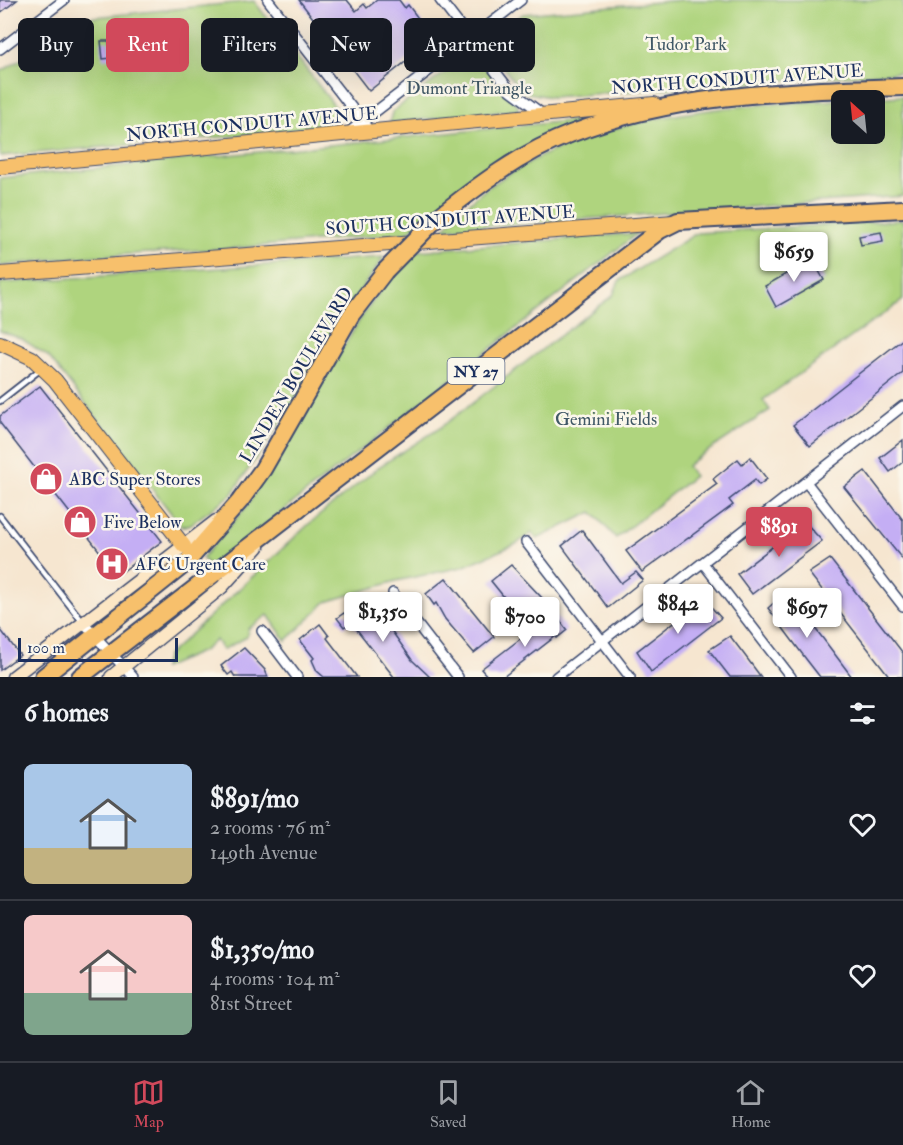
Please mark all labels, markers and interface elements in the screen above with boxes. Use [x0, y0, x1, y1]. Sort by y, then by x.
chip: Buy [18, 18, 94, 72]
chip: Rent [106, 18, 189, 72]
chip: Filters [201, 18, 298, 72]
chip: New [310, 18, 392, 72]
chip: Apartment [404, 18, 535, 72]
park label: Tudor Park [645, 33, 727, 56]
street label: NORTH CONDUIT AVENUE [610, 59, 864, 100]
park label: Dumont Triangle [406, 77, 532, 100]
north arrow [831, 90, 885, 144]
map controls [831, 90, 885, 144]
street label: NORTH CONDUIT AVENUE [125, 102, 379, 147]
street label: SOUTH CONDUIT AVENUE [325, 200, 575, 241]
pin: $659 [758, 232, 830, 283]
text: $659 [774, 239, 814, 264]
street label: LINDEN BOULEVARD [235, 283, 358, 468]
road number: NY 27 [448, 358, 504, 384]
park label: Gemini Fields [555, 408, 657, 431]
shop icon: ABC Super Stores [28, 461, 64, 497]
place label: ABC Super Stores [68, 468, 200, 491]
shop icon: Five Below [62, 504, 98, 540]
pin: $891 [743, 507, 815, 558]
place label: Five Below [103, 511, 182, 534]
text: $891 [760, 514, 798, 539]
hospital icon: AFC Urgent Care [94, 546, 130, 582]
place label: AFC Urgent Care [134, 553, 266, 576]
pin: $842 [642, 584, 714, 635]
pin: $697 [771, 588, 843, 639]
text: $842 [657, 591, 699, 616]
pin: $1,350 [334, 592, 432, 643]
text: $697 [787, 595, 827, 620]
pin: $700 [489, 597, 561, 648]
text: $1,350 [358, 599, 408, 624]
text: $700 [505, 604, 545, 629]
scale bar [18, 635, 178, 662]
text: 100 m [27, 638, 65, 658]
text: 6 homes [24, 697, 109, 729]
icon: filters [846, 697, 879, 730]
text: $891/mo [210, 783, 299, 815]
icon: home [72, 788, 144, 860]
icon: heart [846, 808, 879, 841]
text: 2 rooms · 76 m² [210, 815, 330, 840]
text: 149th Avenue [210, 840, 317, 865]
text: $1,350/mo [210, 934, 314, 966]
icon: home [72, 939, 144, 1011]
icon: heart [846, 959, 879, 992]
text: 4 rooms · 104 m² [210, 966, 340, 991]
text: 81st Street [210, 991, 292, 1016]
tab: Map [132, 1076, 165, 1132]
tab: Saved [430, 1076, 466, 1132]
tab: Home [731, 1076, 771, 1132]

